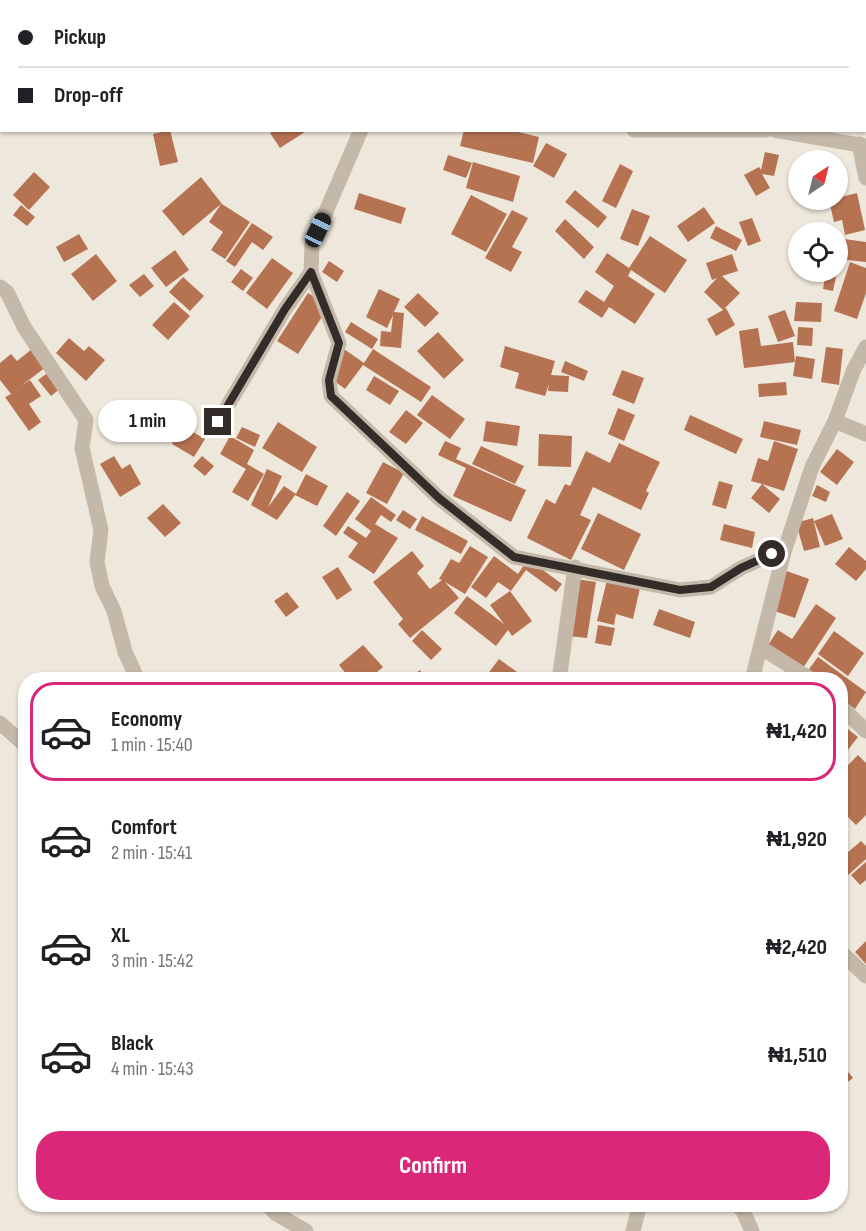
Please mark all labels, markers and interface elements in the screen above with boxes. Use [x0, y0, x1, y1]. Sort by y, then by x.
text: Pickup [54, 24, 106, 51]
text: Drop-off [54, 82, 123, 109]
north arrow [788, 150, 848, 210]
map controls [788, 150, 848, 282]
car [302, 210, 334, 250]
button: locate [788, 222, 848, 282]
callout: 1 min [98, 401, 197, 443]
route end [204, 408, 231, 435]
text: 1 min [129, 409, 166, 433]
route start [758, 540, 785, 567]
icon: car [39, 705, 93, 759]
text: Economy [111, 706, 182, 733]
text: ₦1,420 [766, 718, 827, 745]
text: 1 min · 15:40 [111, 733, 193, 757]
icon: car [39, 813, 93, 867]
text: Comfort [111, 814, 177, 841]
text: ₦1,920 [766, 826, 827, 853]
text: 2 min · 15:41 [111, 841, 192, 865]
icon: car [39, 921, 93, 975]
text: XL [111, 922, 130, 949]
text: ₦2,420 [766, 934, 827, 961]
text: 3 min · 15:42 [111, 949, 194, 973]
icon: car [39, 1029, 93, 1083]
text: Black [111, 1030, 153, 1057]
text: ₦1,510 [768, 1042, 827, 1069]
text: 4 min · 15:43 [111, 1057, 194, 1081]
button: Confirm [36, 1131, 830, 1200]

